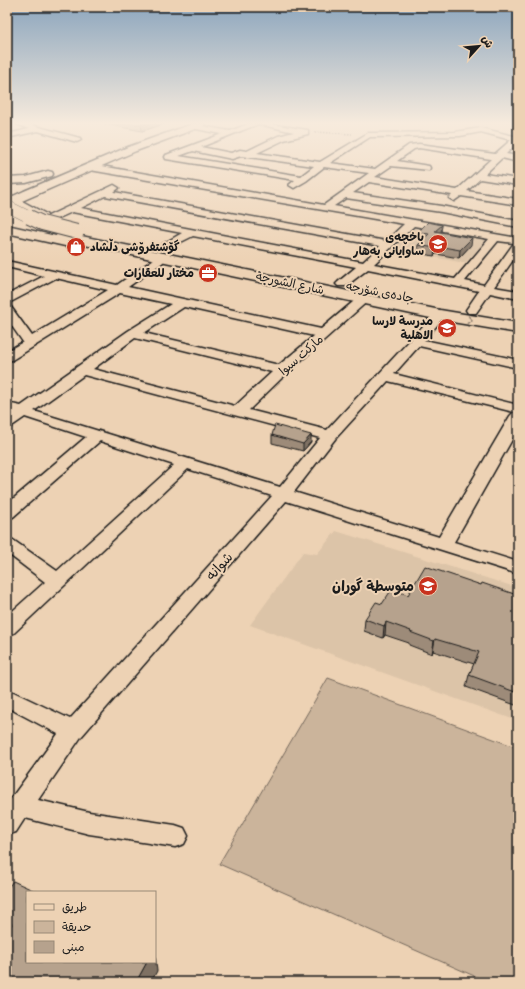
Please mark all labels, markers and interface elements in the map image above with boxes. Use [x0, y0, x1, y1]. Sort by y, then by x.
north arrow [459, 26, 499, 66]
text: ش [477, 33, 497, 51]
place label: باخچەی ساوایانی بەهار [353, 229, 424, 261]
school or university icon: باخچەی ساوایانی بەهار [427, 233, 449, 255]
shop icon: گۆشتفرۆشی دڵشاد [65, 236, 87, 258]
place label: گۆشتفرۆشی دڵشاد [90, 238, 180, 257]
office icon: مختار للعقارات [197, 262, 219, 284]
place label: مختار للعقارات [124, 265, 194, 283]
street label: شارع الشورجة [254, 268, 326, 300]
street label: جادەی شۆرجە [344, 278, 415, 308]
place label: مدرسة لارسا الاهلية [372, 313, 433, 345]
one-way arrow [467, 316, 473, 324]
school or university icon: مدرسة لارسا الاهلية [436, 317, 458, 339]
street label: مارکت سیوا [275, 331, 328, 380]
street label: شوانە [202, 548, 239, 586]
school or university icon: متوسطة گوران [417, 575, 439, 597]
place label: متوسطة گوران [332, 577, 414, 598]
legend [26, 891, 156, 963]
text: طريق [62, 899, 87, 917]
text: حديقة [62, 919, 91, 937]
text: مبنى [62, 939, 85, 957]

